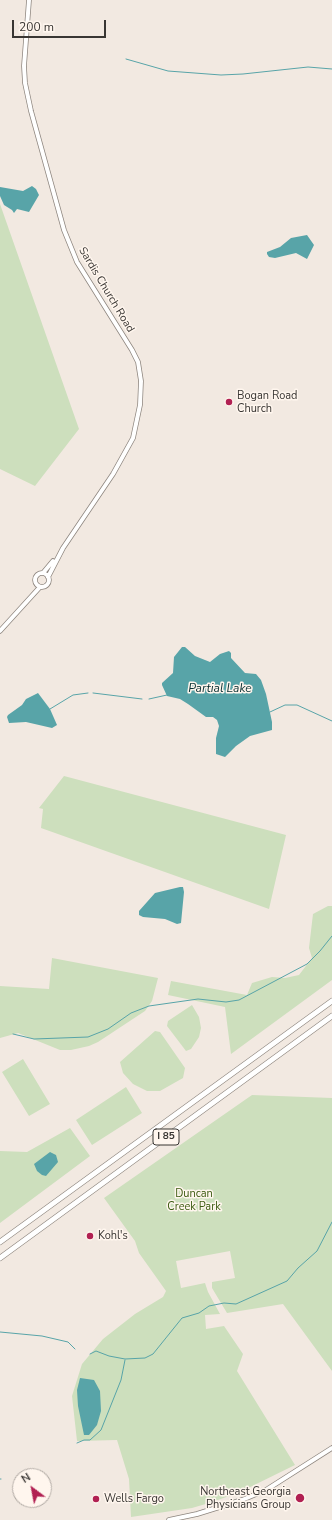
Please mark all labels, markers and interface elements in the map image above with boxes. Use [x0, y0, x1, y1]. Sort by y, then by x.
scale bar [14, 12, 108, 38]
text: 200 m [19, 19, 54, 35]
street label: Sardis Church Road [75, 245, 137, 335]
place label: Bogan Road Church [237, 389, 297, 415]
marker: Bogan Road Church [224, 397, 234, 407]
water label: Partial Lake [188, 682, 252, 696]
road number: I 85 [153, 1129, 179, 1145]
park label: Duncan Creek Park [167, 1187, 221, 1213]
place label: Kohl's [98, 1229, 128, 1243]
marker: Kohl's [85, 1231, 95, 1241]
north arrow [12, 1468, 52, 1508]
text: N [18, 1470, 33, 1487]
place label: Northeast Georgia Physicians Group [200, 1485, 291, 1511]
place label: Wells Fargo [104, 1492, 164, 1506]
marker: Northeast Georgia Physicians Group [294, 1492, 306, 1504]
marker: Wells Fargo [91, 1494, 101, 1504]

